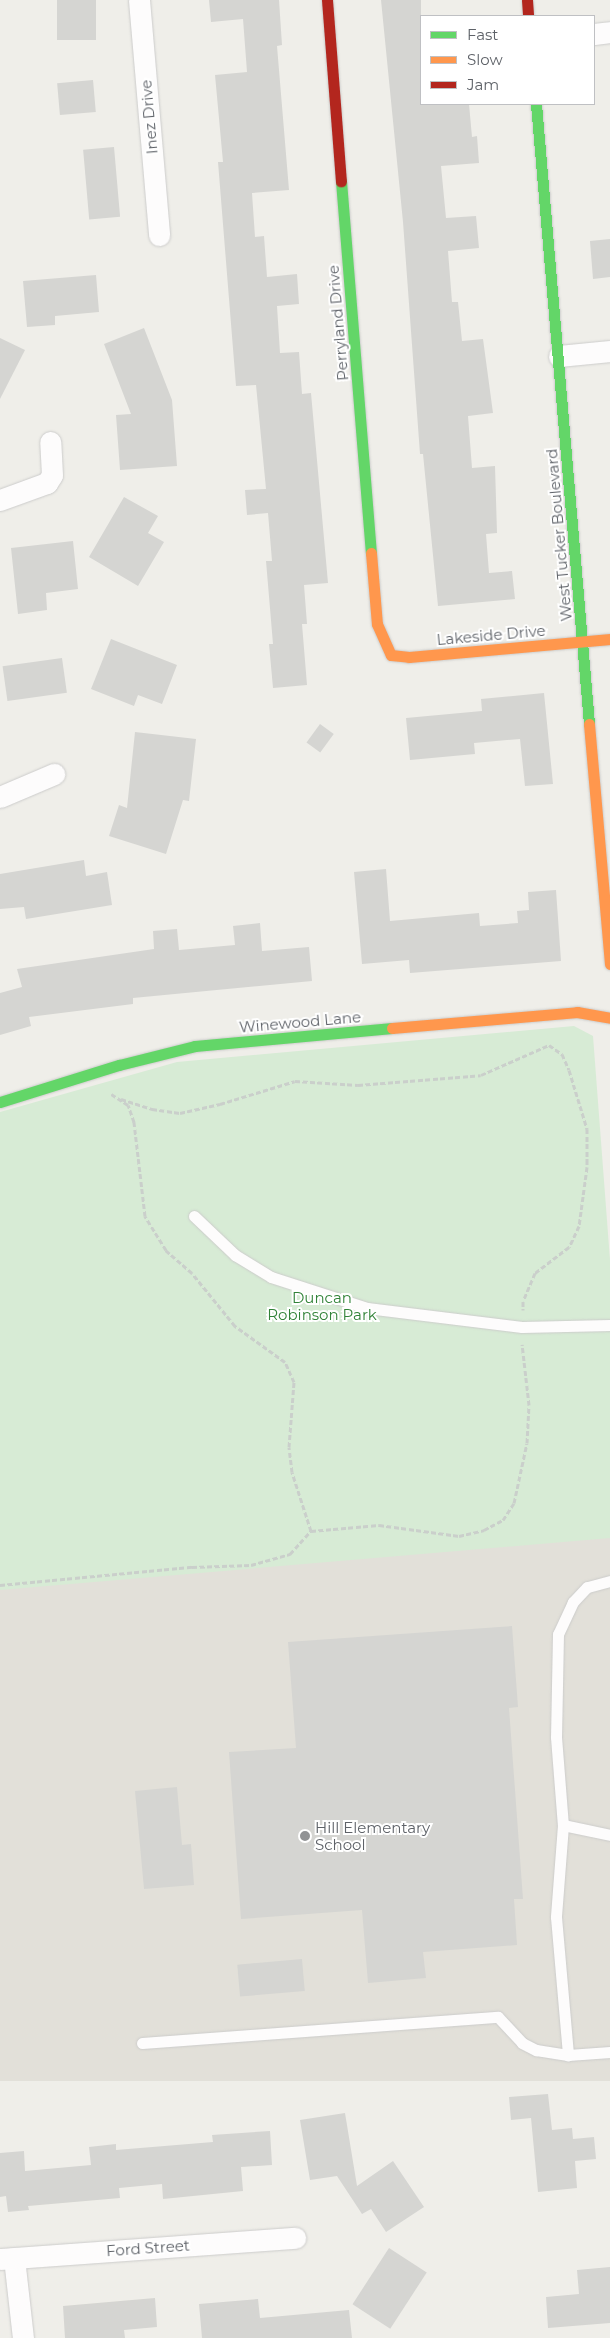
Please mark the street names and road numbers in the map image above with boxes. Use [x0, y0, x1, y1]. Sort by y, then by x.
street label: Inez Drive [137, 79, 161, 155]
street label: Perryland Drive [324, 264, 352, 382]
street label: West Tucker Boulevard [542, 448, 576, 622]
street label: Lakeside Drive [436, 621, 546, 649]
street label: Winewood Lane [238, 1008, 362, 1036]
street label: Ford Street [106, 2236, 190, 2260]

